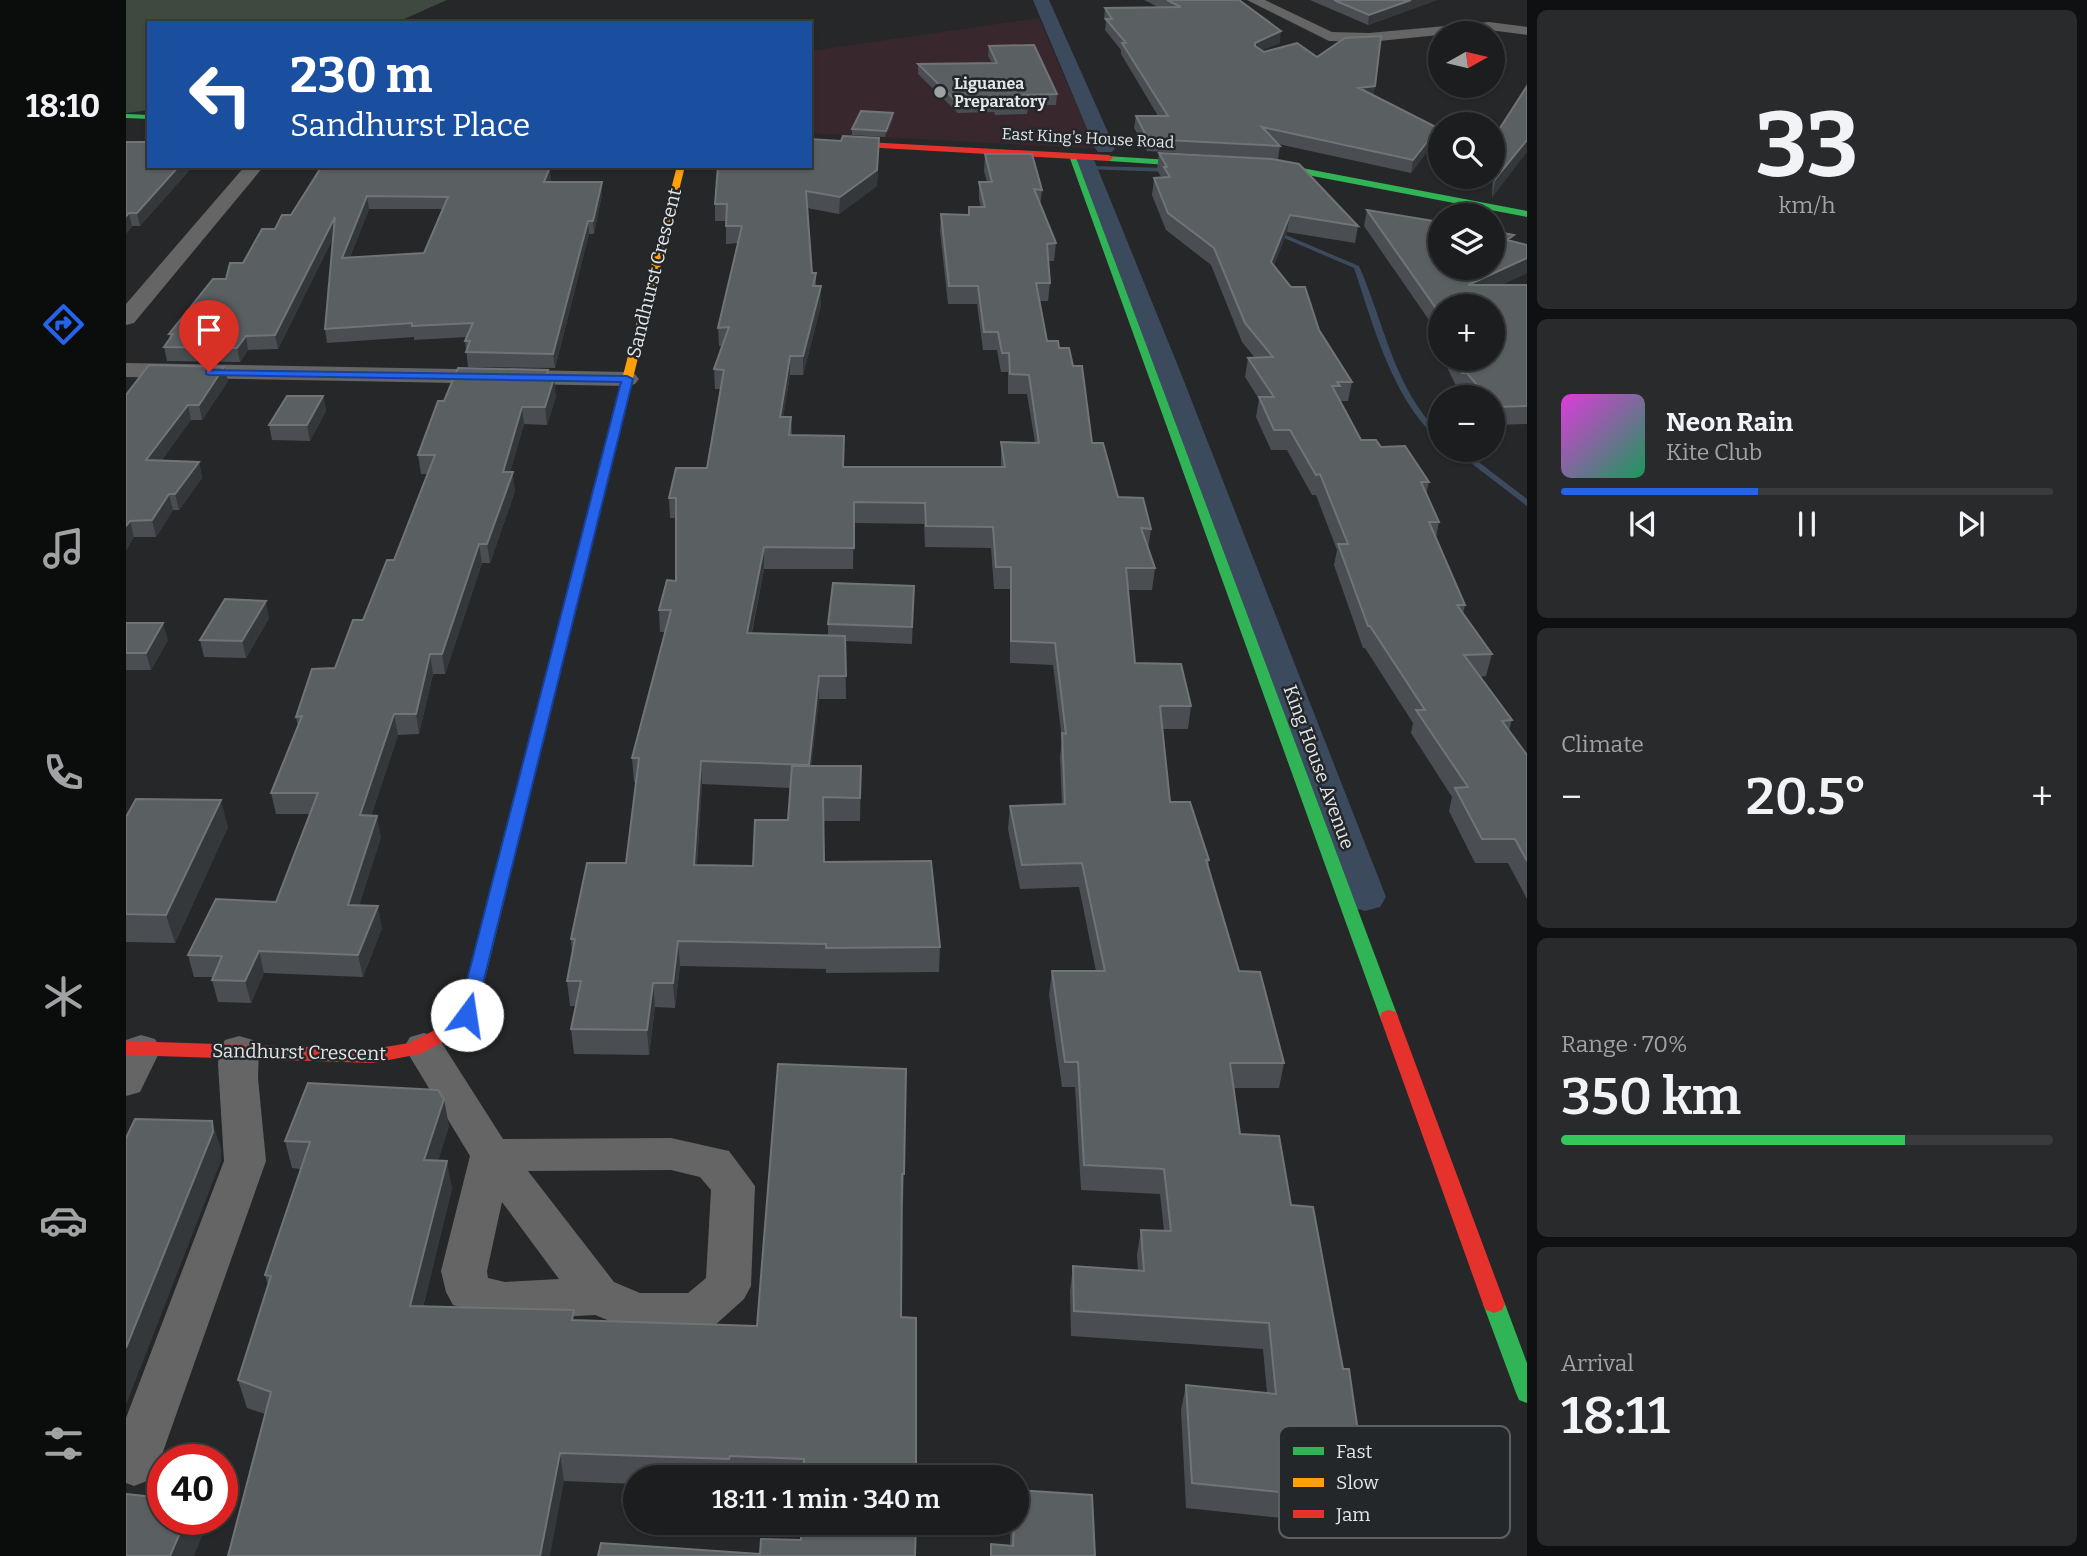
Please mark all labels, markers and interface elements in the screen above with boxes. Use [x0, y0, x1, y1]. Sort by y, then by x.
north arrow [1428, 21, 1505, 98]
map controls [1428, 21, 1505, 462]
text: 230 m [290, 46, 433, 105]
icon: left [175, 49, 266, 140]
place label: Liguanea Preparatory [954, 74, 1047, 111]
marker: Liguanea Preparatory [932, 84, 948, 100]
text: 18:10 [26, 87, 100, 125]
text: 33 [1755, 91, 1859, 200]
text: Sandhurst Place [290, 106, 530, 144]
button: search [1428, 112, 1505, 189]
street label: East King's House Road [1001, 124, 1175, 152]
street label: Sandhurst Crescent [622, 186, 686, 360]
text: km/h [1779, 191, 1835, 219]
button: layers [1428, 203, 1505, 280]
button: + [1428, 294, 1505, 371]
icon: directions [39, 300, 88, 349]
pin [179, 300, 239, 372]
icon: arrive [190, 311, 228, 349]
button: − [1428, 385, 1505, 462]
text: Neon Rain [1666, 407, 1793, 438]
text: Kite Club [1666, 438, 1762, 466]
icon: previous [1624, 505, 1662, 543]
icon: pause [1788, 505, 1826, 543]
icon: next [1952, 505, 1990, 543]
icon: music [39, 524, 88, 573]
street label: King House Avenue [1279, 682, 1359, 852]
text: Climate [1561, 730, 1644, 758]
icon: phone [39, 748, 88, 797]
text: 20.5° [1746, 765, 1868, 828]
text: − [1561, 774, 1582, 820]
text: + [2031, 774, 2053, 820]
icon: climate [39, 972, 88, 1021]
position arrow [430, 978, 504, 1052]
text: Range · 70% [1561, 1030, 1687, 1058]
street label: Sandhurst Crescent [212, 1039, 386, 1065]
text: 350 km [1561, 1065, 1741, 1128]
icon: car [39, 1196, 88, 1245]
text: Arrival [1561, 1349, 1634, 1377]
text: 18:11 [1561, 1384, 1670, 1447]
icon: filters [39, 1419, 88, 1468]
legend [1279, 1426, 1510, 1538]
text: Fast [1336, 1440, 1373, 1463]
speed limit sign: 40 [147, 1444, 238, 1535]
text: Slow [1336, 1471, 1379, 1494]
text: 18:11 · 1 min · 340 m [712, 1484, 940, 1515]
text: Jam [1335, 1503, 1370, 1526]

